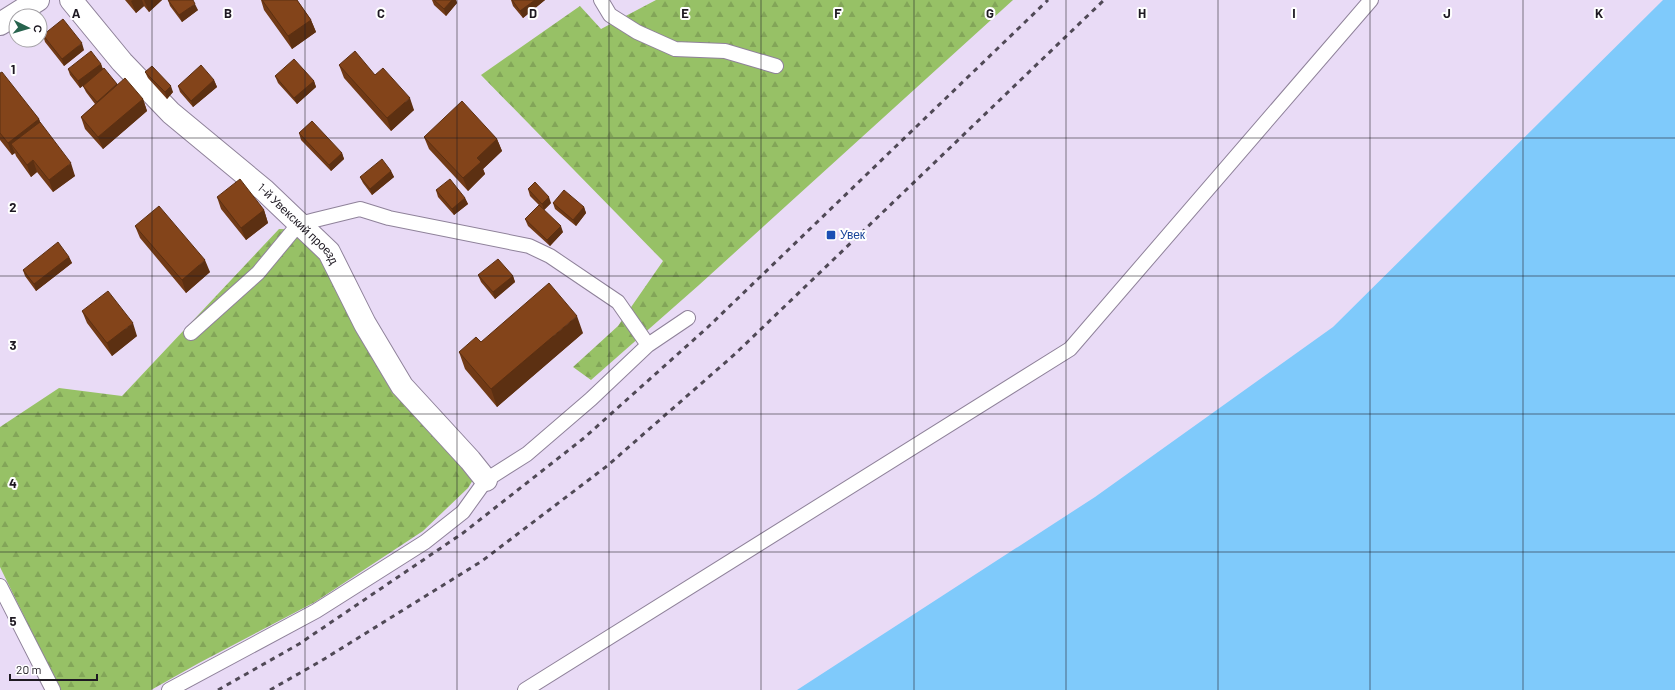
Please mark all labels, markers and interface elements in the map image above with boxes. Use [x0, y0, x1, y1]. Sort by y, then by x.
text: A [72, 5, 81, 21]
text: B [224, 5, 232, 21]
text: C [377, 5, 385, 21]
text: D [529, 5, 537, 21]
text: E [681, 5, 689, 21]
text: F [834, 5, 842, 21]
text: G [986, 5, 994, 21]
text: H [1138, 5, 1146, 21]
text: I [1292, 5, 1296, 21]
text: J [1443, 5, 1451, 21]
text: K [1595, 5, 1603, 21]
north arrow [8, 8, 48, 48]
text: С [32, 24, 45, 33]
text: 1 [11, 61, 15, 77]
street label: 1-й Увекский проезд [255, 180, 342, 267]
text: 2 [9, 199, 17, 215]
place label: Увек [840, 227, 866, 241]
marker: Увек [825, 229, 837, 241]
text: 3 [9, 337, 17, 353]
text: 4 [9, 475, 17, 491]
text: 5 [9, 613, 17, 629]
scale bar [10, 656, 97, 682]
text: 20 m [16, 662, 42, 676]

